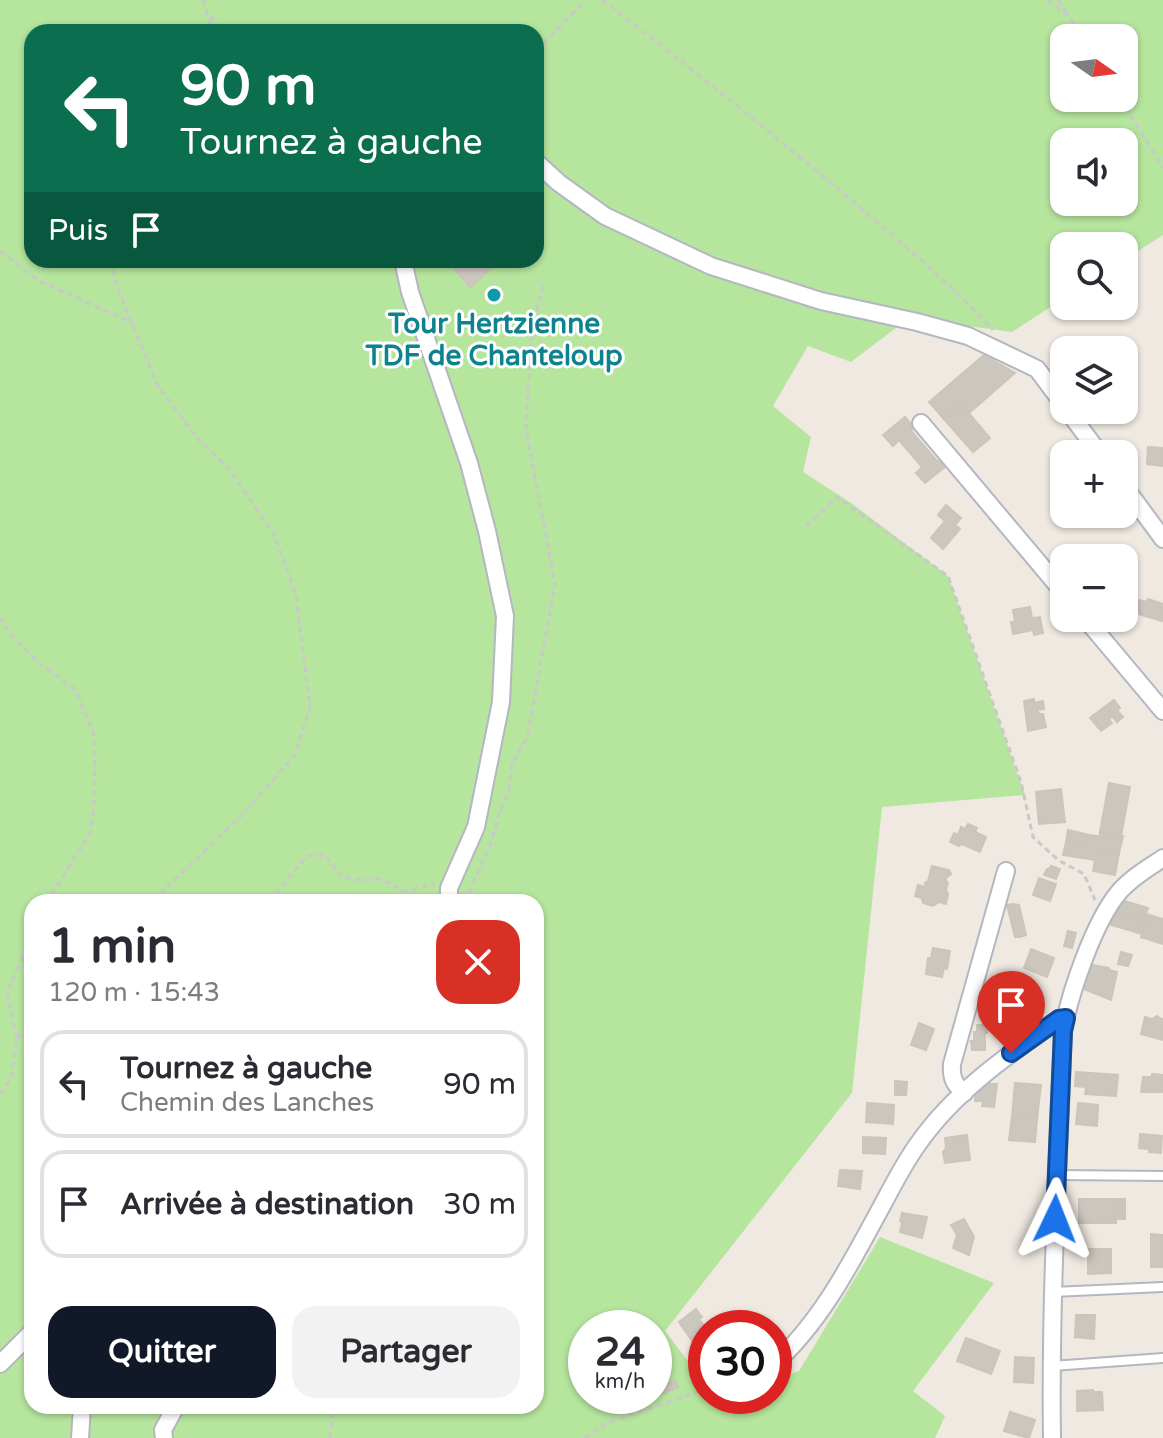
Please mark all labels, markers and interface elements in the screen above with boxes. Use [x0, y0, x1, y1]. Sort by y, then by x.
north arrow [1050, 24, 1138, 112]
map controls [1050, 24, 1138, 632]
text: 90 m [180, 53, 316, 120]
icon: left [48, 56, 152, 160]
text: Tournez à gauche [180, 121, 483, 164]
button: sound [1050, 128, 1138, 216]
icon: arrive [124, 208, 168, 252]
text: Puis [48, 212, 108, 249]
button: search [1050, 232, 1138, 320]
marker: Tour Hertzienne TDF de Chanteloup [485, 286, 503, 304]
place label: Tour Hertzienne TDF de Chanteloup [364, 307, 623, 373]
button: layers [1050, 336, 1138, 424]
button: + [1050, 440, 1138, 528]
button: − [1050, 544, 1138, 632]
text: 1 min [48, 918, 176, 976]
button: close [436, 920, 520, 1004]
pin [977, 971, 1045, 1053]
text: 120 m · 15:43 [48, 977, 220, 1008]
icon: arrive [989, 983, 1033, 1027]
text: Tournez à gauche [120, 1050, 372, 1087]
icon: left [52, 1062, 96, 1106]
text: 90 m [443, 1066, 516, 1103]
text: Chemin des Lanches [120, 1087, 374, 1118]
position arrow [1013, 1177, 1097, 1261]
icon: arrive [52, 1182, 96, 1226]
text: Arrivée à destination [120, 1186, 414, 1223]
text: 30 m [443, 1186, 516, 1223]
button: Quitter [48, 1306, 276, 1398]
button: Partager [292, 1306, 520, 1398]
speed limit sign: 30 [688, 1310, 792, 1414]
text: 24 [595, 1328, 645, 1376]
text: km/h [595, 1370, 645, 1394]

